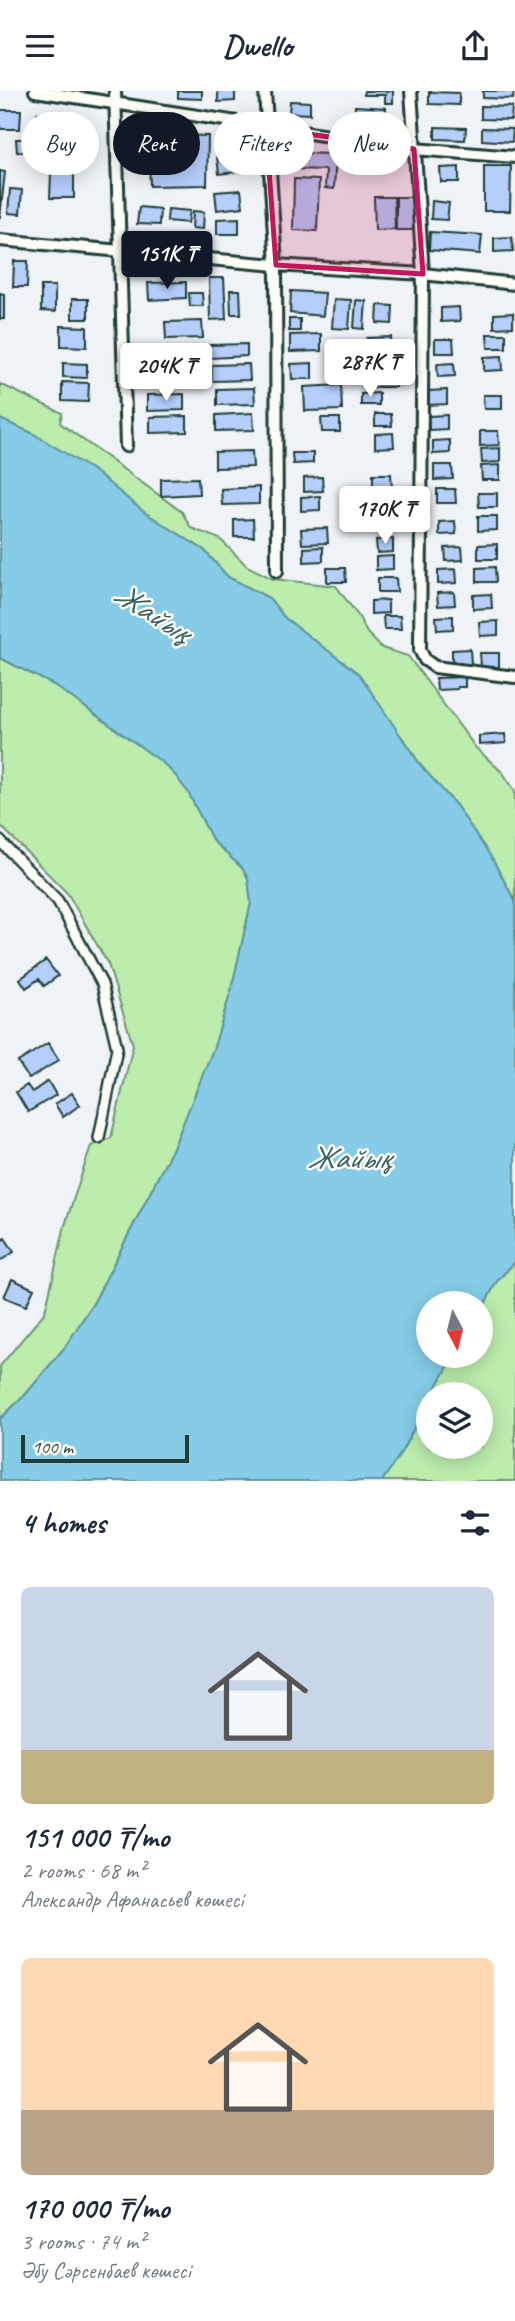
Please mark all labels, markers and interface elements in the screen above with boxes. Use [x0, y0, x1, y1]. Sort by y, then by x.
text: Dwello [223, 25, 292, 66]
icon: menu [21, 27, 59, 65]
icon: share [456, 27, 494, 65]
chip: Buy [21, 112, 99, 175]
chip: Rent [113, 112, 200, 175]
chip: Filters [214, 112, 314, 175]
chip: New [328, 112, 411, 175]
pin: 151K ₸ [110, 231, 224, 291]
text: 151K ₸ [137, 239, 197, 268]
pin: 287K ₸ [313, 339, 427, 399]
pin: 204K ₸ [109, 343, 223, 403]
text: 287K ₸ [340, 347, 400, 376]
text: 204K ₸ [136, 351, 196, 380]
pin: 170K ₸ [328, 487, 442, 546]
text: 170K ₸ [355, 494, 415, 523]
water label: Жайық [106, 573, 203, 654]
water label: Жайық [307, 1137, 395, 1178]
north arrow [416, 1291, 494, 1369]
map controls [416, 1291, 493, 1459]
button: layers [416, 1382, 493, 1459]
scale bar [21, 1432, 189, 1464]
text: 100 m [32, 1435, 73, 1459]
text: 4 homes [21, 1504, 106, 1542]
icon: filters [456, 1504, 494, 1542]
icon: home [195, 1633, 321, 1759]
text: 151 000 ₸/mo [21, 1818, 169, 1856]
text: 2 rooms · 68 m² [21, 1856, 145, 1885]
text: Александр Афанасьев көшесі [21, 1885, 244, 1914]
icon: home [195, 2004, 321, 2130]
text: 170 000 ₸/mo [21, 2189, 169, 2227]
text: 3 rooms · 74 m² [21, 2227, 145, 2256]
text: Әбу Сәрсенбаев көшесі [21, 2256, 191, 2285]

